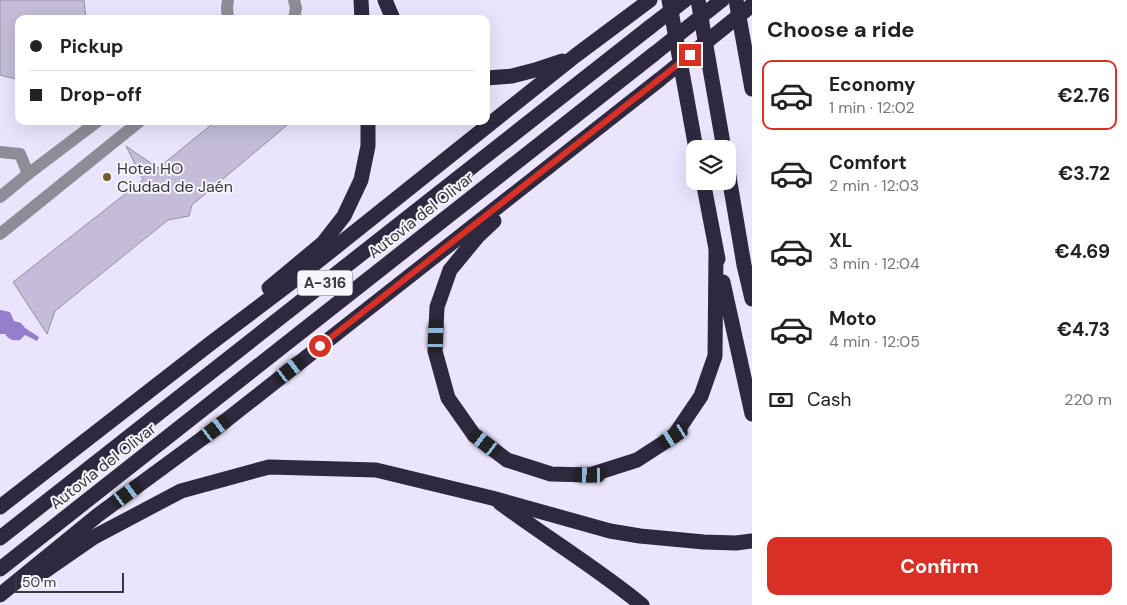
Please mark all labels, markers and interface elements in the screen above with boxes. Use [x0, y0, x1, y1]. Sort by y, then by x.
text: Choose a ride [767, 15, 915, 44]
text: Pickup [60, 34, 124, 59]
route end [679, 44, 701, 66]
text: Economy [829, 72, 916, 97]
icon: car [769, 73, 814, 118]
text: Drop-off [60, 82, 142, 107]
text: €2.76 [1058, 83, 1110, 108]
text: 1 min · 12:02 [829, 97, 915, 118]
map controls [686, 140, 736, 190]
button: layers [686, 140, 736, 190]
text: Comfort [829, 150, 907, 175]
icon: car [769, 151, 814, 196]
place label: Hotel HO Ciudad de Jaén [117, 158, 233, 197]
text: €3.72 [1058, 161, 1110, 186]
street label: Autovía del Olivar [364, 167, 478, 263]
marker: Hotel HO Ciudad de Jaén [101, 171, 113, 183]
text: 2 min · 12:03 [829, 175, 919, 196]
text: XL [829, 228, 852, 253]
icon: car [769, 229, 814, 274]
text: €4.69 [1055, 239, 1110, 264]
text: 3 min · 12:04 [829, 253, 920, 274]
road number: A-316 [298, 270, 352, 296]
text: Moto [829, 306, 877, 331]
icon: car [769, 307, 814, 352]
text: €4.73 [1057, 317, 1110, 342]
car [427, 321, 444, 351]
text: 4 min · 12:05 [829, 331, 920, 352]
route start [309, 335, 331, 357]
car [273, 355, 306, 385]
icon: cash [767, 386, 795, 414]
text: Cash [807, 387, 851, 412]
text: 220 m [1064, 389, 1112, 410]
car [198, 414, 231, 444]
street label: Autovía del Olivar [46, 418, 160, 514]
car [657, 422, 690, 450]
car [468, 428, 501, 458]
car [574, 467, 605, 483]
car [110, 479, 143, 509]
button: Confirm [767, 537, 1112, 595]
scale bar [15, 570, 124, 593]
text: 50 m [22, 573, 56, 591]

